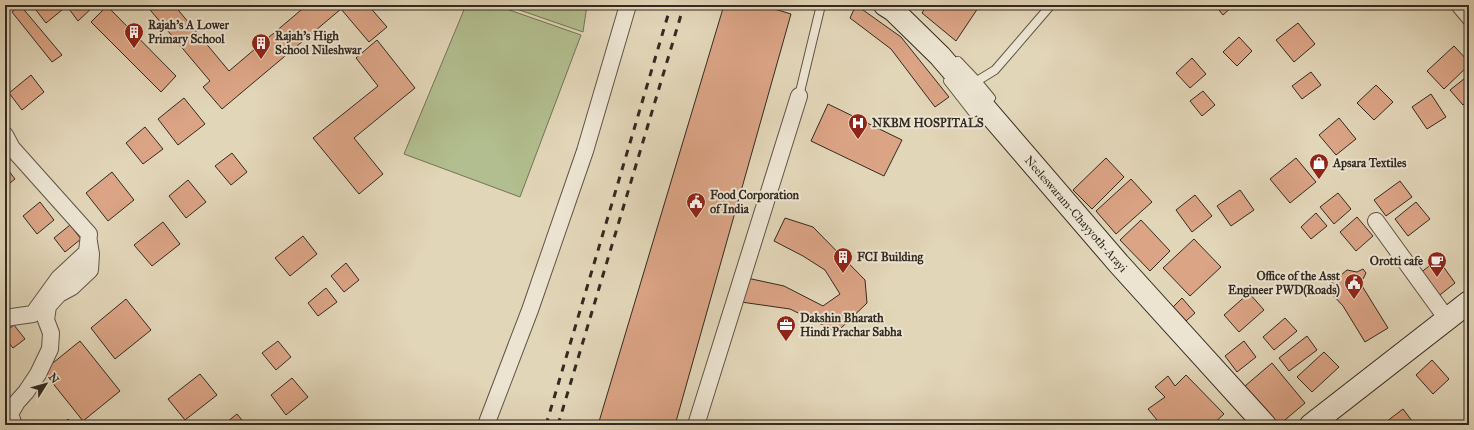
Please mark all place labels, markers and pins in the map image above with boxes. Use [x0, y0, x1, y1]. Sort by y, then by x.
place label: Rajah's A Lower Primary School [148, 18, 229, 47]
building icon: Rajah's A Lower Primary School [123, 21, 145, 49]
place label: Rajah's High School Nileshwar [275, 29, 362, 57]
building icon: Rajah's High School Nileshwar [250, 32, 272, 60]
hospital icon: NKBM HOSPITALS [847, 112, 869, 140]
place label: NKBM HOSPITALS [872, 116, 984, 130]
shop icon: Apsara Textiles [1308, 152, 1330, 180]
place label: Apsara Textiles [1332, 156, 1407, 171]
place label: Food Corporation of India [710, 188, 800, 216]
public building icon: Food Corporation of India [685, 191, 707, 219]
building icon: FCI Building [832, 246, 854, 274]
place label: FCI Building [857, 250, 923, 265]
cafe icon: Orotti cafe [1426, 250, 1448, 278]
place label: Orotti cafe [1370, 254, 1423, 268]
place label: Office of the Asst Engineer PWD(Roads) [1228, 269, 1341, 298]
public building icon: Office of the Asst Engineer PWD(Roads) [1343, 272, 1365, 300]
place label: Dakshin Bharath Hindi Prachar Sabha [800, 311, 903, 339]
office icon: Dakshin Bharath Hindi Prachar Sabha [775, 314, 797, 342]

